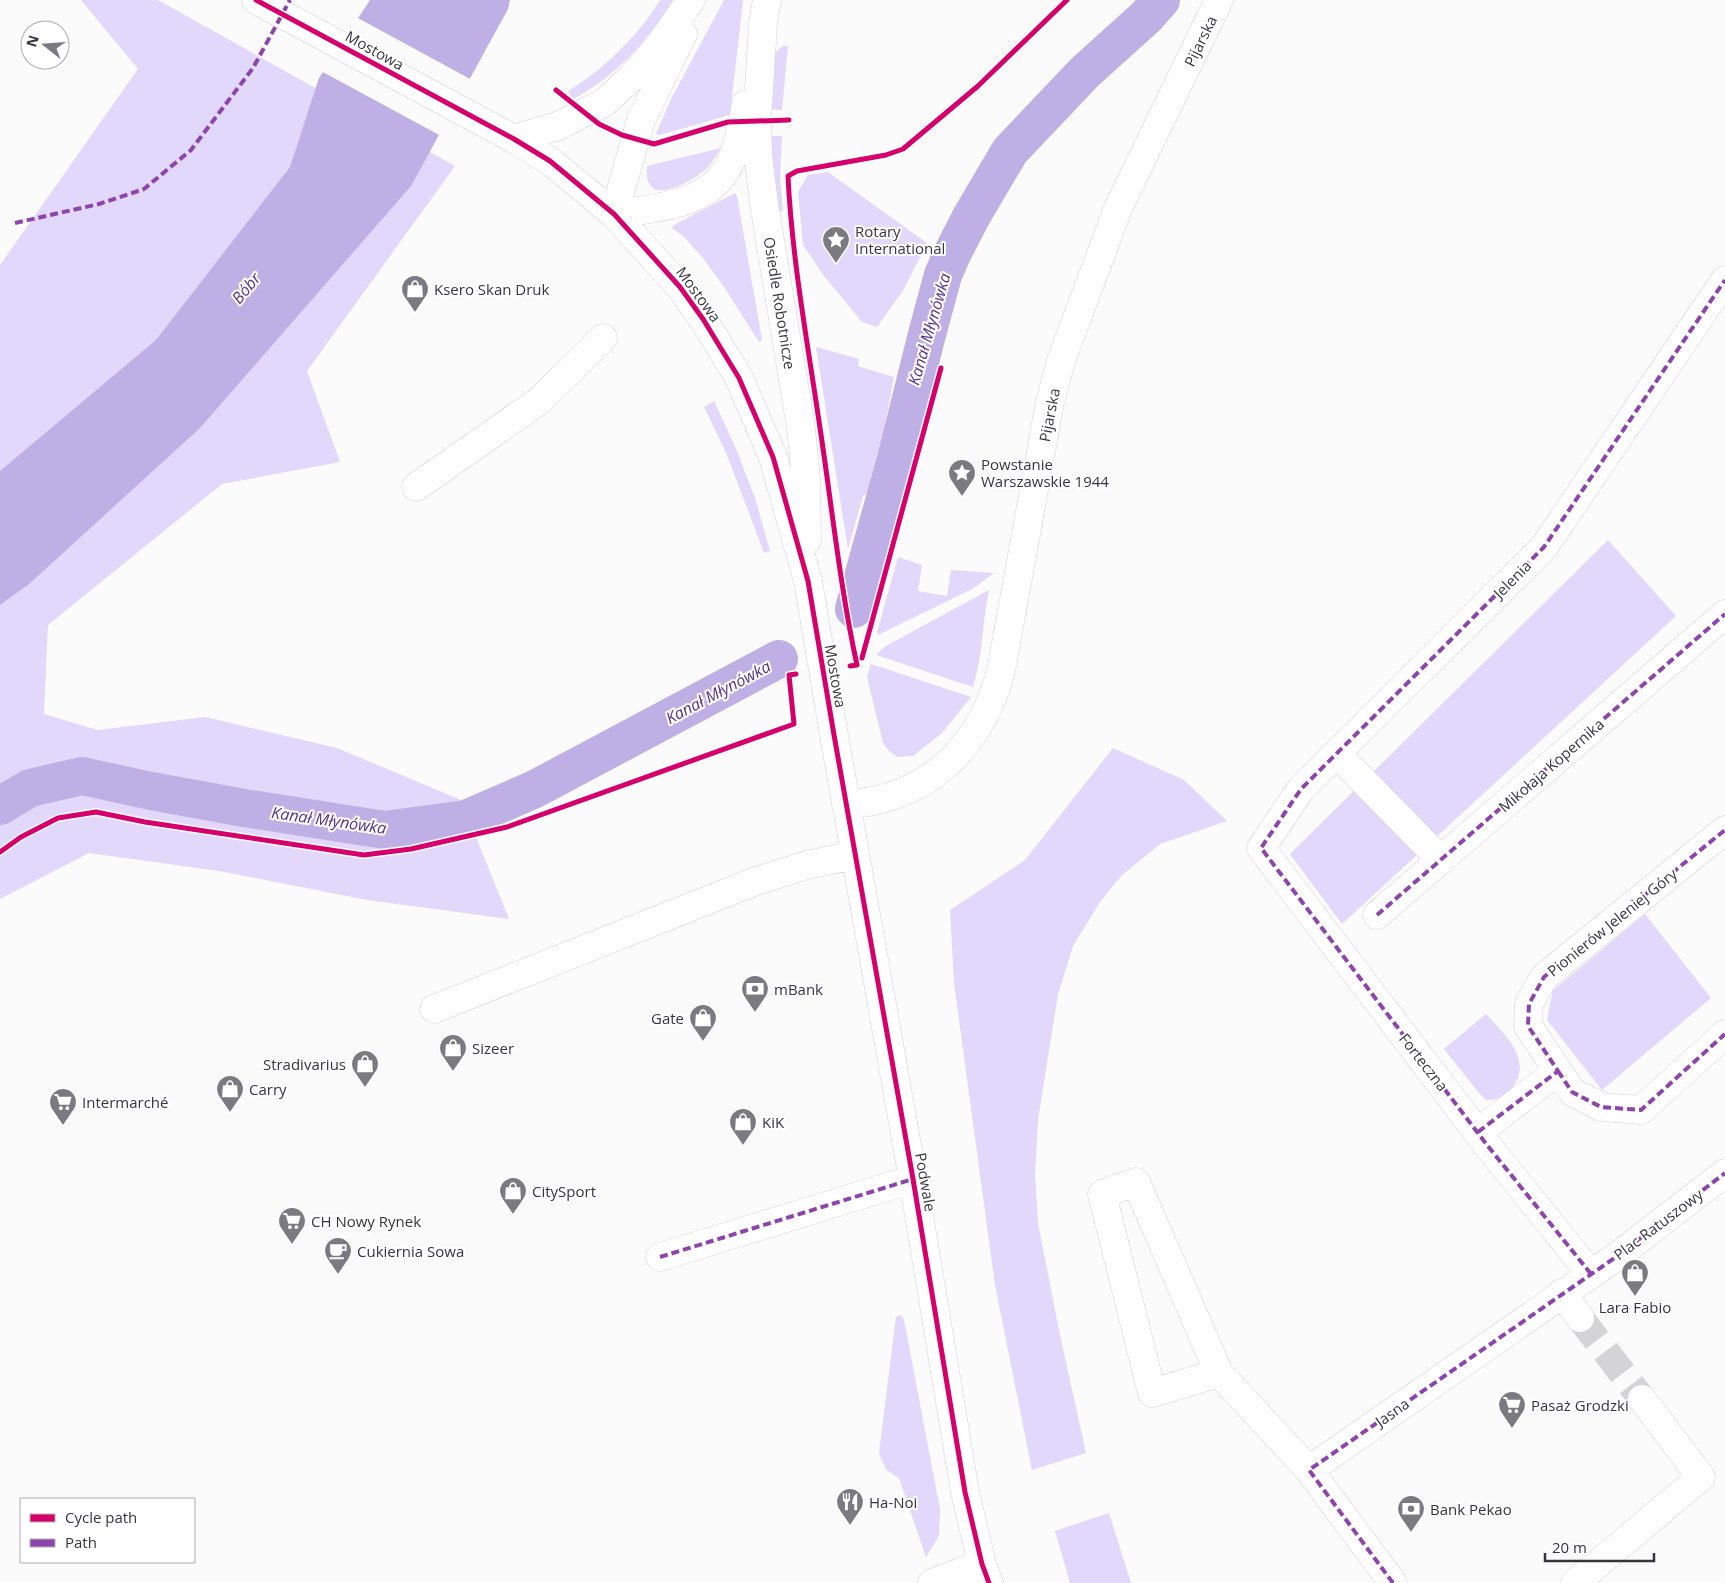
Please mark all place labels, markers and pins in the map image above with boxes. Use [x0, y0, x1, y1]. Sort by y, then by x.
place label: Rotary International [855, 221, 945, 258]
place icon: Rotary International [821, 225, 851, 264]
shop icon: Ksero Skan Druk [400, 274, 430, 313]
place label: Ksero Skan Druk [434, 279, 550, 299]
place label: Powstanie Warszawskie 1944 [981, 454, 1109, 491]
place icon: Powstanie Warszawskie 1944 [947, 458, 977, 497]
bank icon: mBank [740, 974, 770, 1013]
place label: mBank [774, 979, 823, 999]
shop icon: Gate [688, 1003, 718, 1042]
place label: Gate [651, 1008, 684, 1028]
shop icon: Sizeer [438, 1033, 468, 1072]
place label: Sizeer [472, 1038, 514, 1058]
shop icon: Stradivarius [350, 1049, 380, 1088]
place label: Stradivarius [263, 1054, 346, 1074]
shop icon: Carry [215, 1074, 245, 1113]
place label: Carry [249, 1079, 287, 1099]
supermarket icon: Intermarché [48, 1087, 78, 1126]
place label: Intermarché [82, 1092, 168, 1112]
shop icon: KiK [728, 1107, 758, 1146]
place label: KiK [762, 1112, 785, 1132]
shop icon: CitySport [498, 1176, 528, 1215]
place label: CitySport [532, 1181, 596, 1201]
supermarket icon: CH Nowy Rynek [277, 1206, 307, 1245]
place label: CH Nowy Rynek [311, 1211, 421, 1231]
cafe icon: Cukiernia Sowa [323, 1236, 353, 1275]
place label: Cukiernia Sowa [357, 1241, 464, 1261]
shop icon: Lara Fabio [1620, 1258, 1650, 1297]
place label: Lara Fabio [1599, 1297, 1671, 1317]
supermarket icon: Pasaż Grodzki [1497, 1390, 1527, 1429]
place label: Pasaż Grodzki [1531, 1395, 1629, 1415]
restaurant icon: Ha-Noi [835, 1487, 865, 1526]
place label: Ha-Noi [869, 1492, 917, 1512]
bank icon: Bank Pekao [1396, 1494, 1426, 1533]
place label: Bank Pekao [1430, 1499, 1512, 1519]

